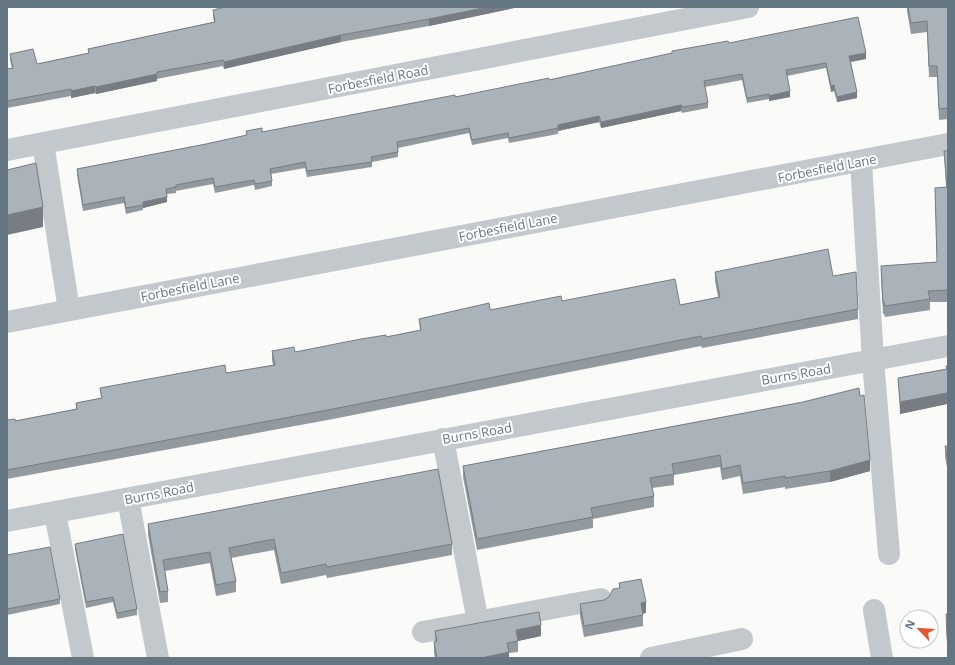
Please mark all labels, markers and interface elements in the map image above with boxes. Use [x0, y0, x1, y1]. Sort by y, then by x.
street label: Forbesfield Road [326, 60, 430, 98]
street label: Forbesfield Lane [776, 150, 878, 186]
street label: Forbesfield Lane [457, 209, 559, 245]
street label: Forbesfield Lane [139, 269, 241, 305]
street label: Burns Road [760, 359, 832, 389]
street label: Burns Road [441, 418, 513, 448]
street label: Burns Road [123, 477, 195, 509]
north arrow [899, 609, 939, 649]
text: N [901, 617, 918, 632]

